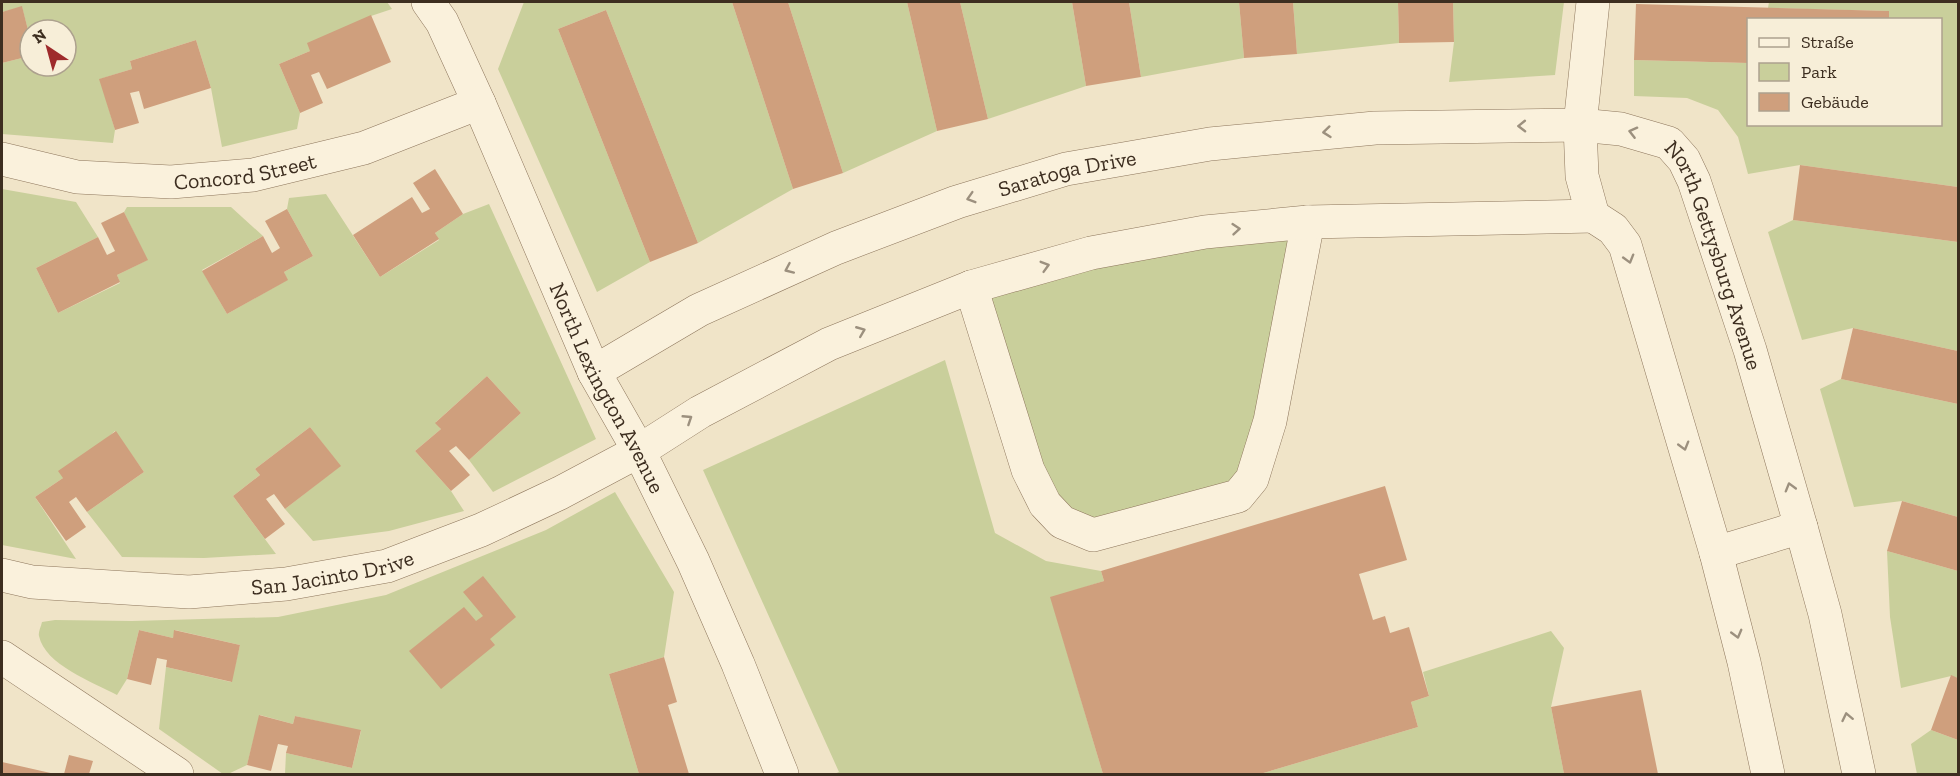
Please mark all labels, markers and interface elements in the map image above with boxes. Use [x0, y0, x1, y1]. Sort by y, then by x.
north arrow [18, 18, 78, 78]
legend [1747, 18, 1942, 126]
text: N [29, 25, 50, 48]
text: Straße [1801, 31, 1854, 53]
text: Park [1801, 61, 1837, 83]
text: Gebäude [1801, 91, 1869, 113]
one-way arrow [1517, 120, 1526, 132]
one-way arrow [1322, 125, 1331, 138]
one-way arrow [1628, 126, 1638, 139]
street label: North Gettysburg Avenue [1659, 135, 1768, 373]
street label: Saratoga Drive [995, 144, 1138, 203]
street label: Concord Street [173, 147, 320, 196]
one-way arrow [966, 191, 977, 203]
one-way arrow [1232, 223, 1241, 236]
one-way arrow [1622, 253, 1634, 264]
one-way arrow [1039, 261, 1050, 273]
one-way arrow [785, 262, 796, 274]
street label: North Lexington Avenue [543, 279, 671, 498]
one-way arrow [855, 326, 866, 338]
one-way arrow [682, 415, 692, 427]
one-way arrow [1677, 440, 1689, 451]
one-way arrow [1785, 482, 1797, 493]
street label: San Jacinto Drive [250, 544, 418, 601]
one-way arrow [1729, 628, 1742, 638]
one-way arrow [1841, 713, 1854, 723]

